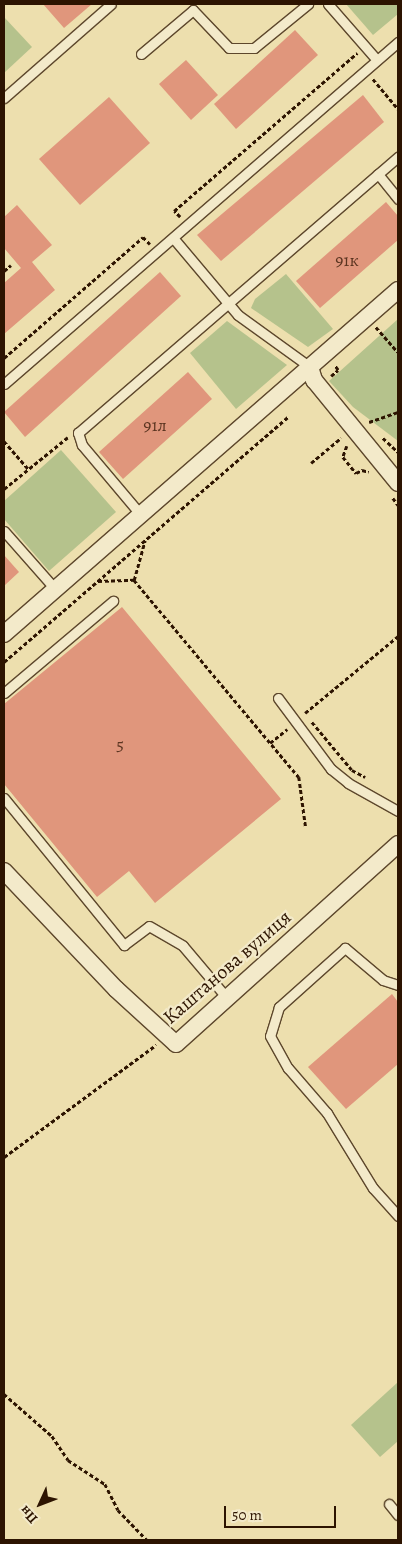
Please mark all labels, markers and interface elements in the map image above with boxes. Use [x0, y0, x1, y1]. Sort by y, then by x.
house number: 91к [335, 249, 359, 271]
house number: 91л [143, 414, 167, 436]
house number: 5 [116, 733, 124, 755]
street label: Каштанова вулиця [158, 905, 296, 1029]
north arrow [15, 1479, 65, 1529]
scale bar [227, 1496, 340, 1528]
text: Пн [15, 1501, 42, 1528]
text: 50 m [232, 1505, 262, 1525]

